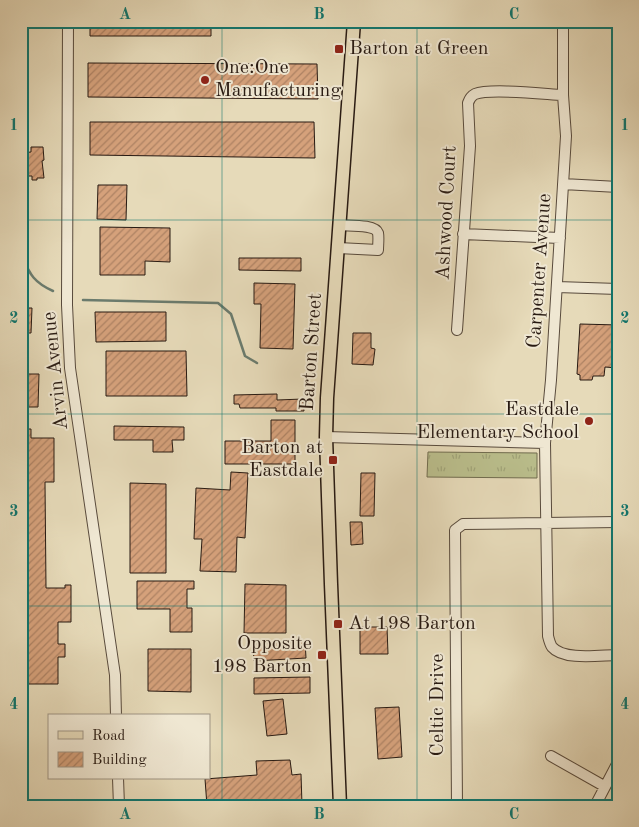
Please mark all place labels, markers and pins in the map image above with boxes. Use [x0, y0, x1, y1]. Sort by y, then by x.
place label: Barton at Green [349, 39, 489, 59]
marker: Barton at Green [333, 43, 345, 55]
place label: One:One Manufacturing [215, 58, 341, 101]
marker: One:One Manufacturing [199, 74, 211, 86]
place label: Eastdale Elementary School [416, 400, 579, 443]
marker: Eastdale Elementary School [583, 415, 595, 427]
place label: Barton at Eastdale [241, 438, 323, 481]
marker: Barton at Eastdale [327, 454, 339, 466]
place label: At 198 Barton [348, 614, 476, 634]
marker: At 198 Barton [332, 618, 344, 630]
place label: Opposite 198 Barton [212, 634, 312, 677]
marker: Opposite 198 Barton [316, 649, 328, 661]

